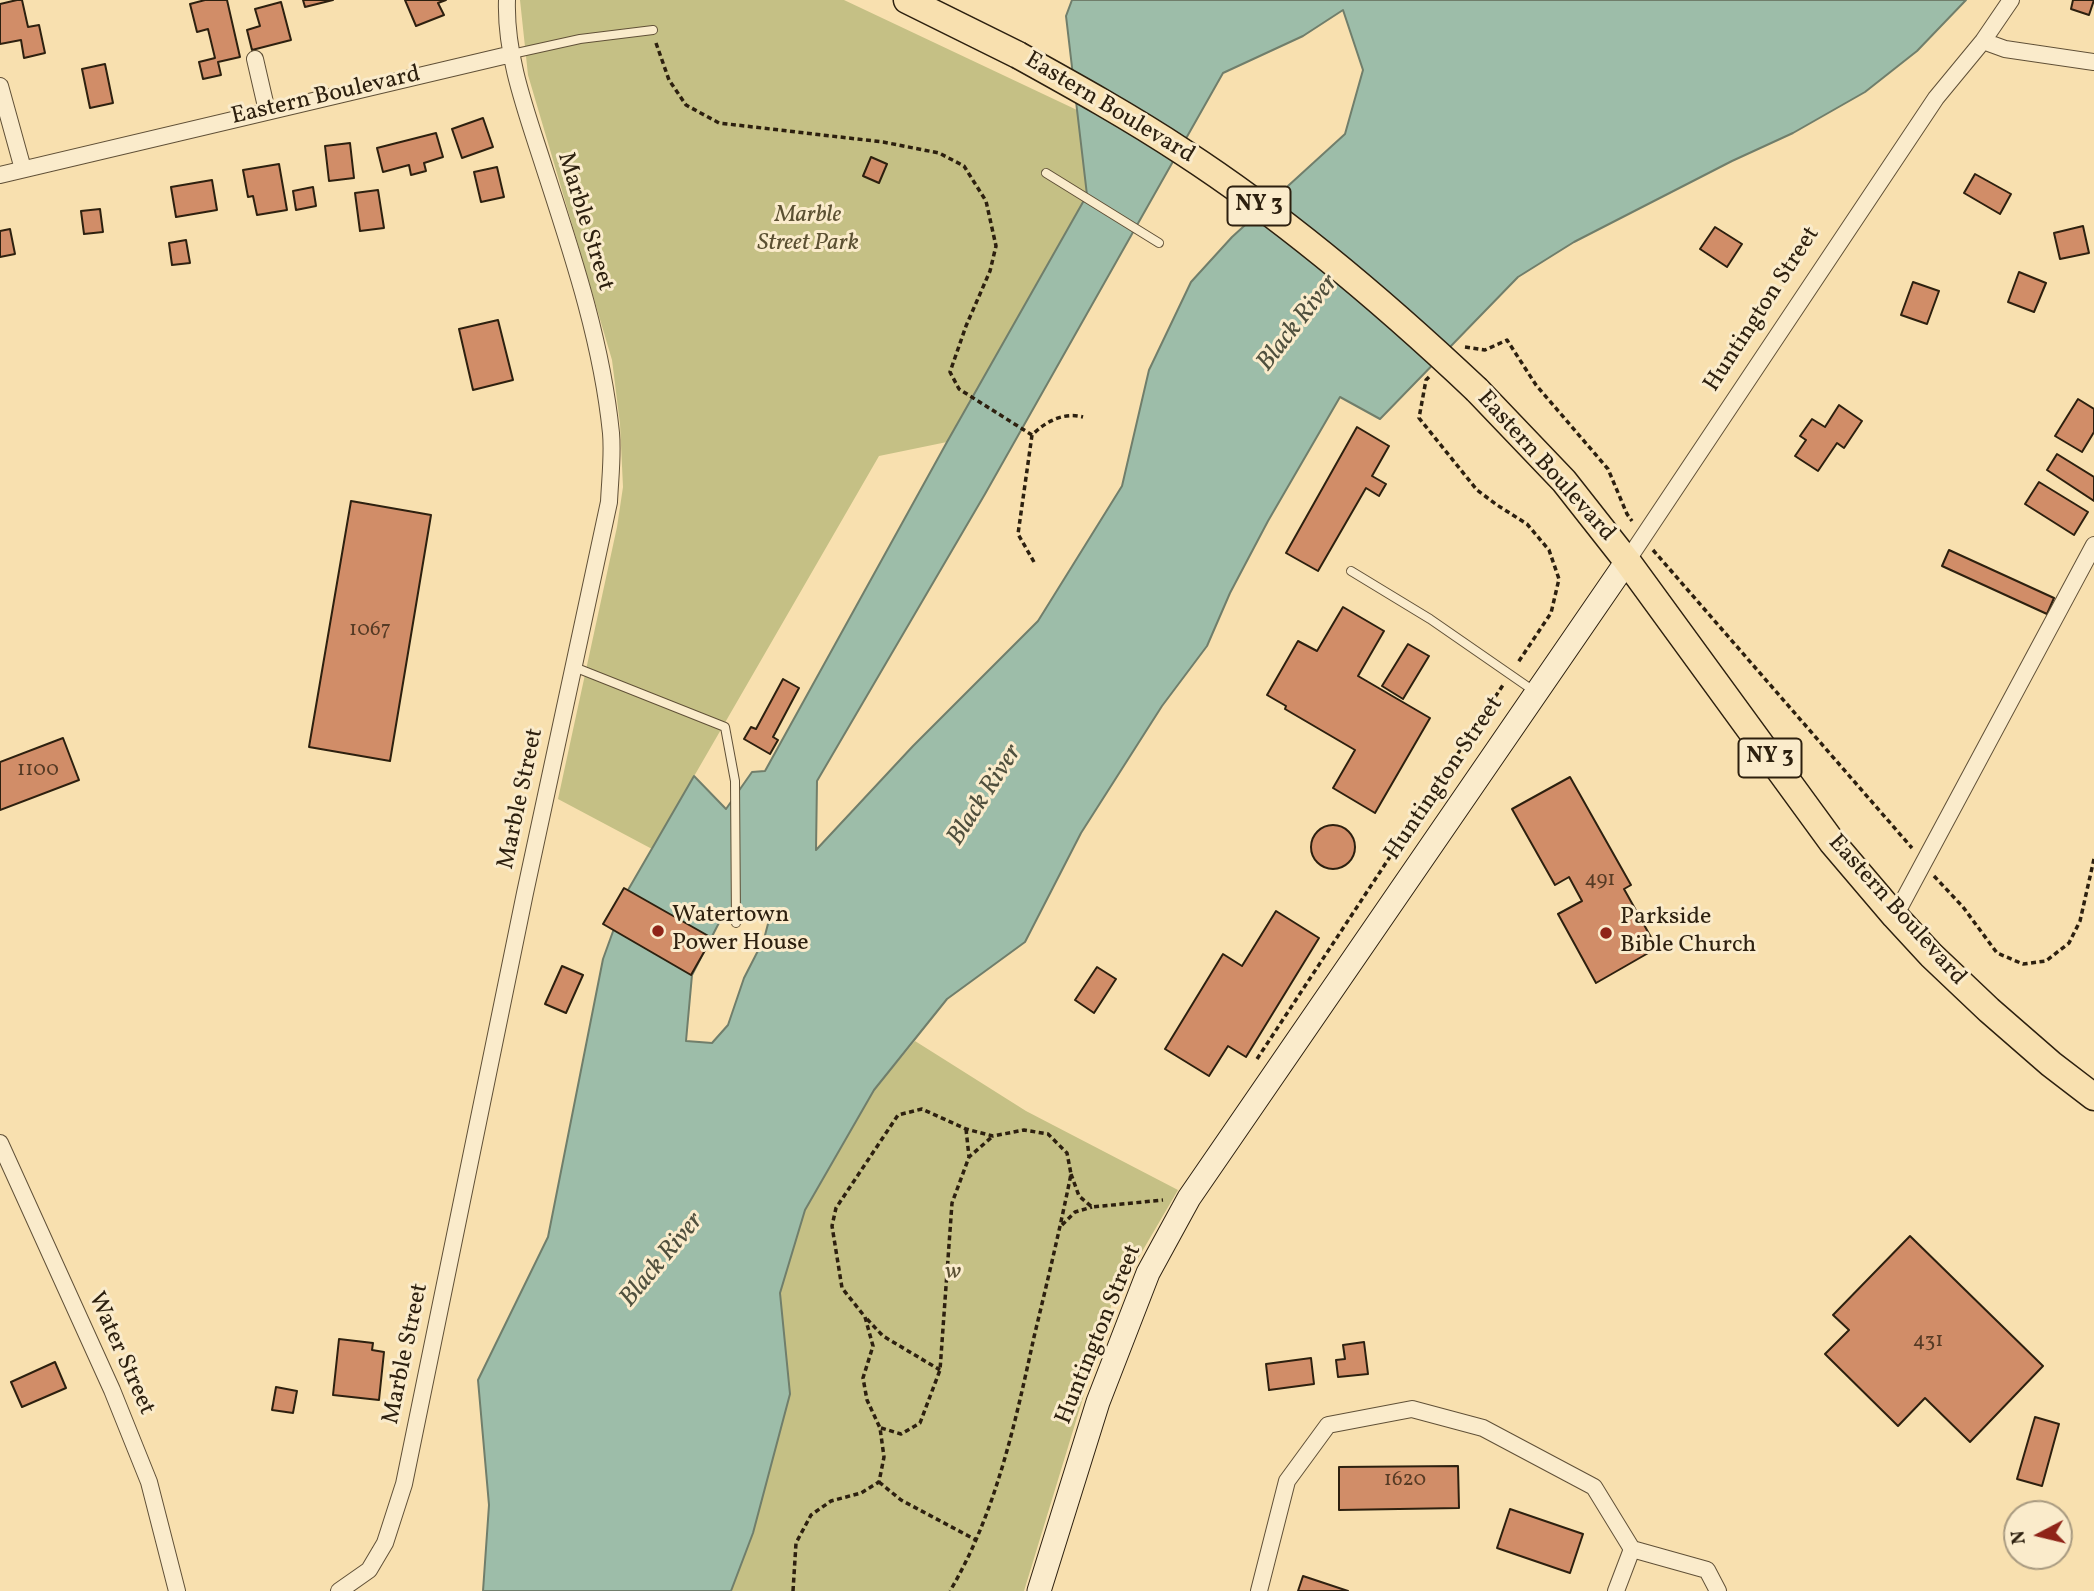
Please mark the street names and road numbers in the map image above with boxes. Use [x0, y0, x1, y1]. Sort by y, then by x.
street label: Eastern Boulevard [1019, 47, 1199, 171]
street label: Eastern Boulevard [229, 61, 423, 133]
street label: Marble Street [549, 149, 619, 295]
road number: NY 3 [1228, 186, 1290, 226]
street label: Huntington Street [1699, 222, 1827, 398]
street label: Eastern Boulevard [1470, 386, 1620, 548]
street label: Huntington Street [1380, 692, 1510, 866]
street label: Marble Street [493, 726, 551, 872]
road number: NY 3 [1738, 738, 1802, 778]
street label: Eastern Boulevard [1821, 830, 1971, 992]
street label: Huntington Street [1051, 1241, 1149, 1429]
street label: Marble Street [378, 1281, 436, 1427]
street label: Water Street [80, 1288, 160, 1420]

